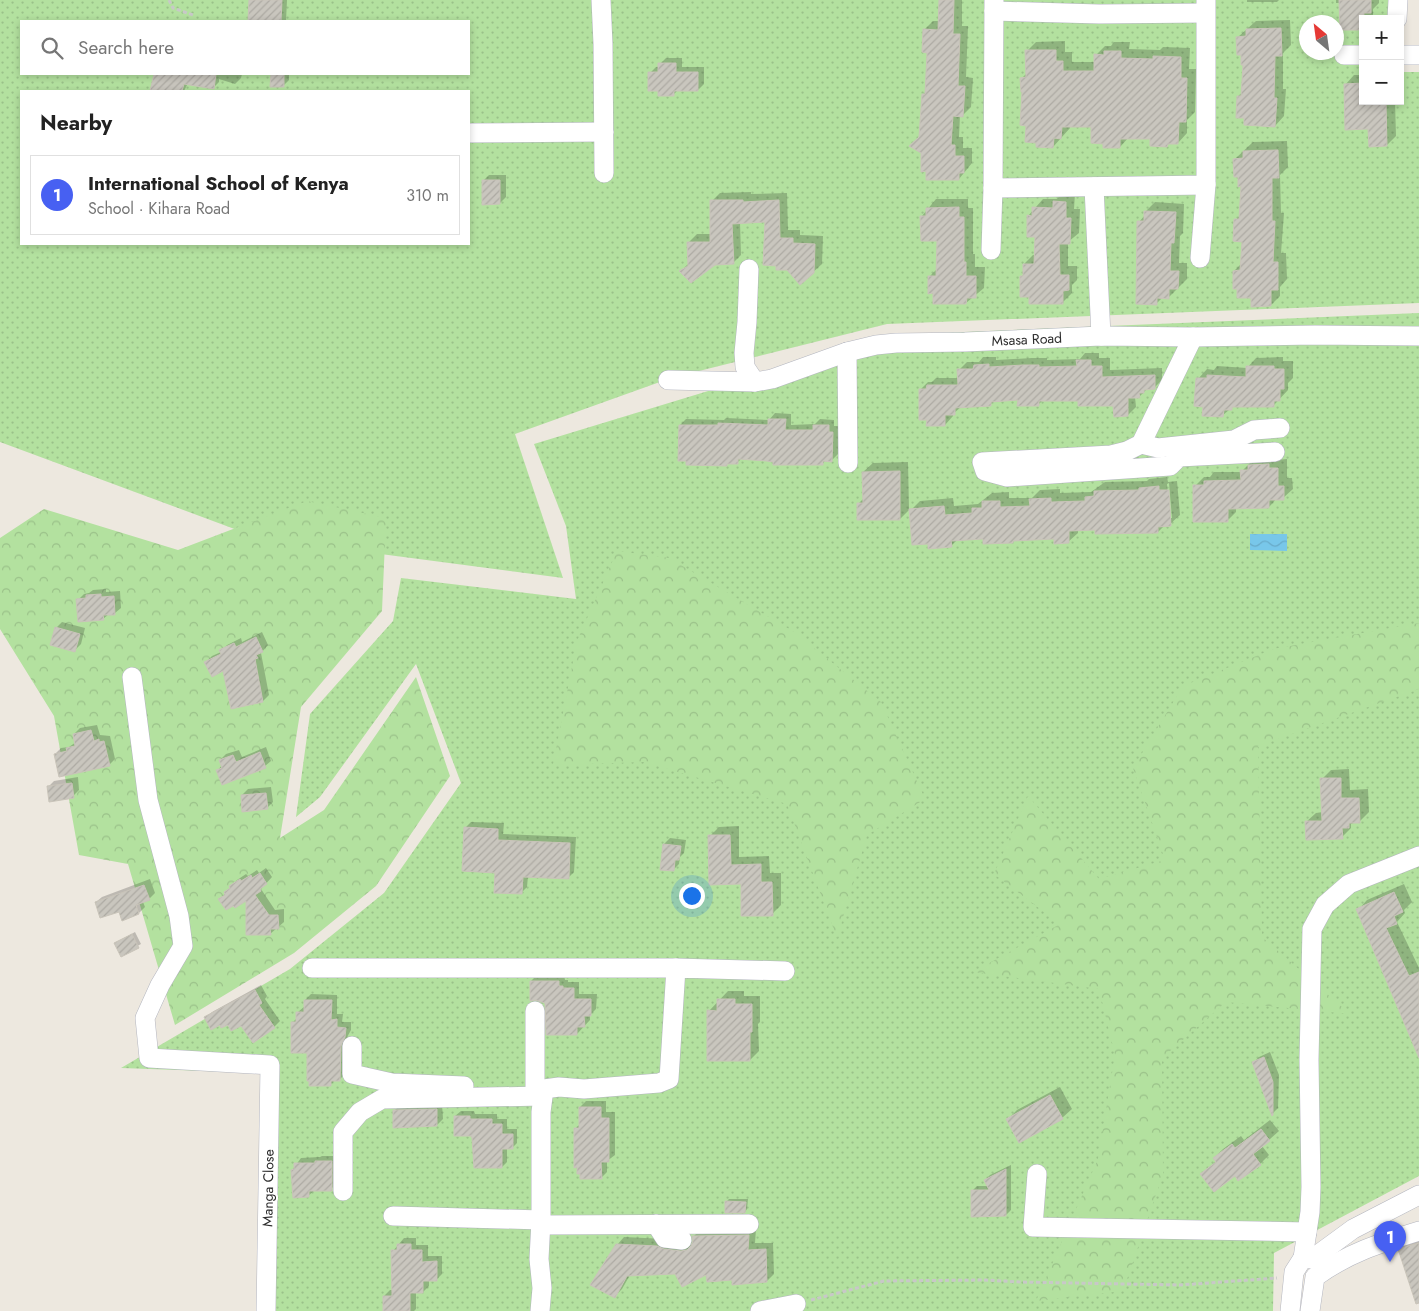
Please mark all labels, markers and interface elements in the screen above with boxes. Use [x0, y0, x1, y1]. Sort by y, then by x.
north arrow [1299, 15, 1344, 60]
map controls [1359, 15, 1404, 105]
button: + [1359, 15, 1404, 60]
search box [20, 20, 470, 75]
icon: search [38, 34, 66, 62]
text: Search here [78, 34, 174, 61]
button: − [1359, 60, 1404, 105]
text: Nearby [40, 108, 112, 138]
text: International School of Kenya [88, 170, 349, 197]
text: 1 [53, 184, 61, 207]
text: 310 m [406, 184, 449, 207]
text: School · Kihara Road [88, 197, 230, 220]
street label: Msasa Road [991, 328, 1062, 351]
your location [679, 883, 705, 909]
street label: Manga Close [257, 1149, 279, 1227]
pin: 1 [1374, 1221, 1406, 1262]

